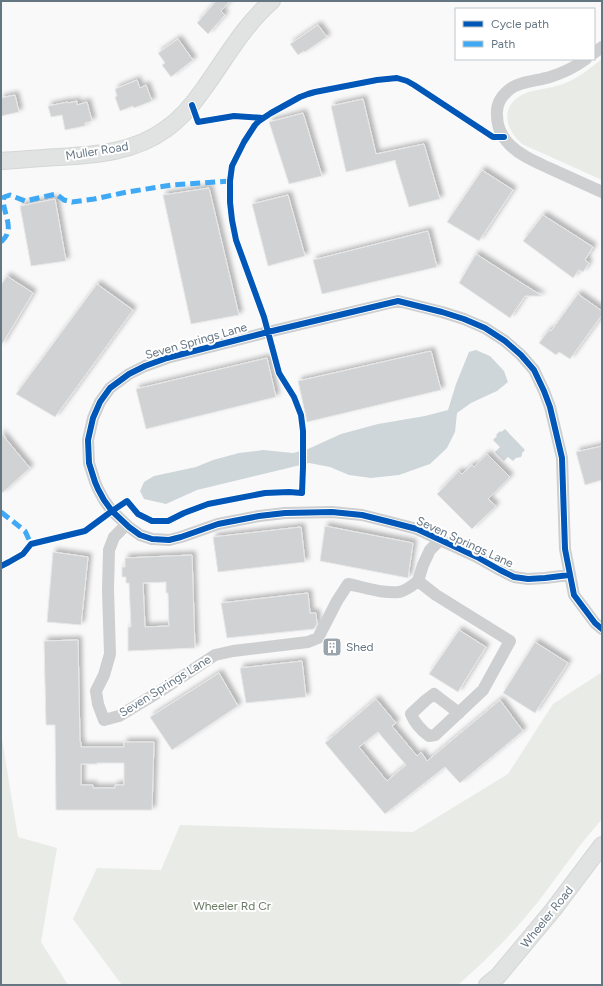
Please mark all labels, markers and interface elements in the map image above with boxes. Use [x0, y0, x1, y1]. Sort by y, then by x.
legend [455, 8, 595, 60]
text: Cycle path [491, 17, 549, 31]
text: Path [491, 37, 515, 51]
street label: Muller Road [65, 139, 129, 163]
street label: Seven Springs Lane [143, 320, 249, 362]
street label: Seven Springs Lane [414, 513, 516, 571]
building icon: Shed [321, 636, 343, 658]
place label: Shed [346, 640, 374, 654]
street label: Seven Springs Lane [117, 652, 214, 720]
street label: Wheeler Road [518, 883, 576, 951]
park label: Wheeler Rd Cr [193, 899, 271, 913]

